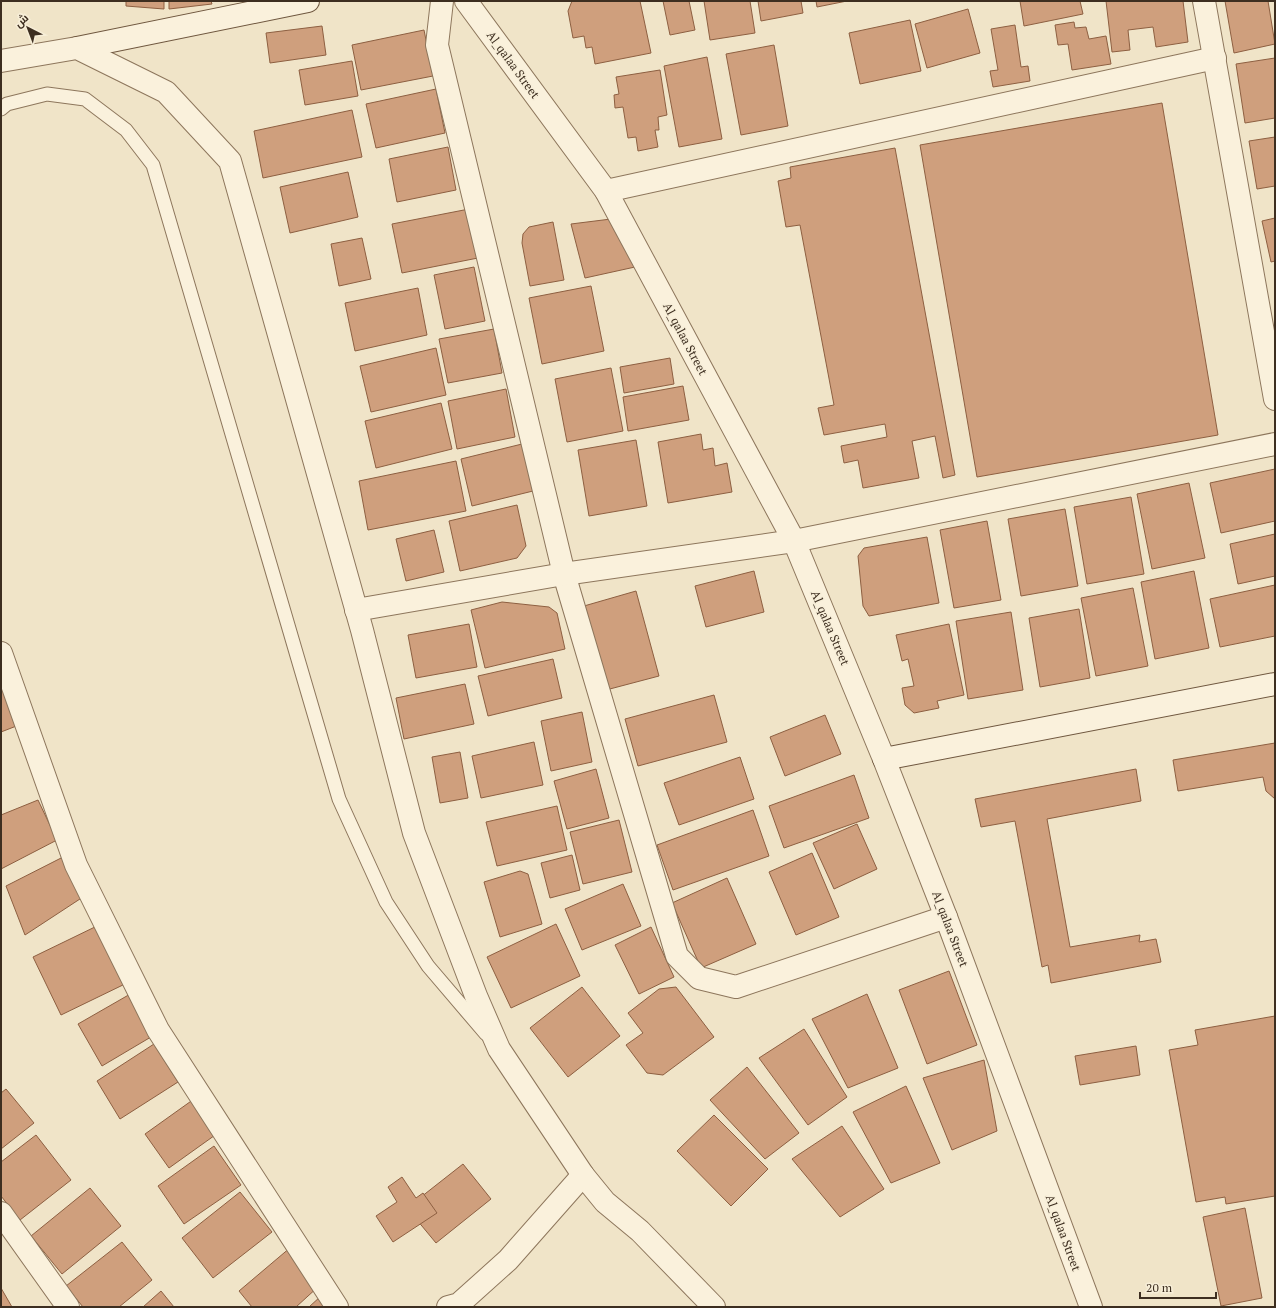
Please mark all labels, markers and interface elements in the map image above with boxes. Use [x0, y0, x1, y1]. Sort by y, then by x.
north arrow [8, 8, 48, 48]
text: ش [11, 11, 31, 30]
street label: Al_qalaa Street [484, 28, 543, 102]
street label: Al_qalaa Street [660, 300, 711, 378]
street label: Al_qalaa Street [808, 588, 853, 668]
street label: Al_qalaa Street [929, 889, 972, 969]
street label: Al_qalaa Street [1043, 1193, 1084, 1274]
scale bar [1140, 1274, 1216, 1300]
text: 20 m [1146, 1280, 1173, 1295]

